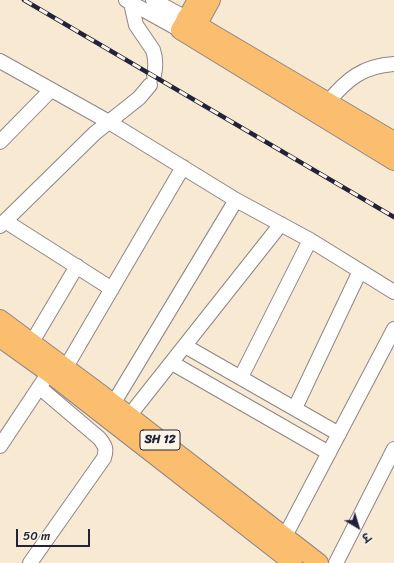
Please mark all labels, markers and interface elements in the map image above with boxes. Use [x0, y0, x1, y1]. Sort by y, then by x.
road number: SH 12 [140, 430, 180, 450]
north arrow [338, 507, 378, 547]
scale bar [18, 521, 92, 547]
text: 50 m [23, 525, 50, 547]
text: उ [357, 527, 374, 547]

